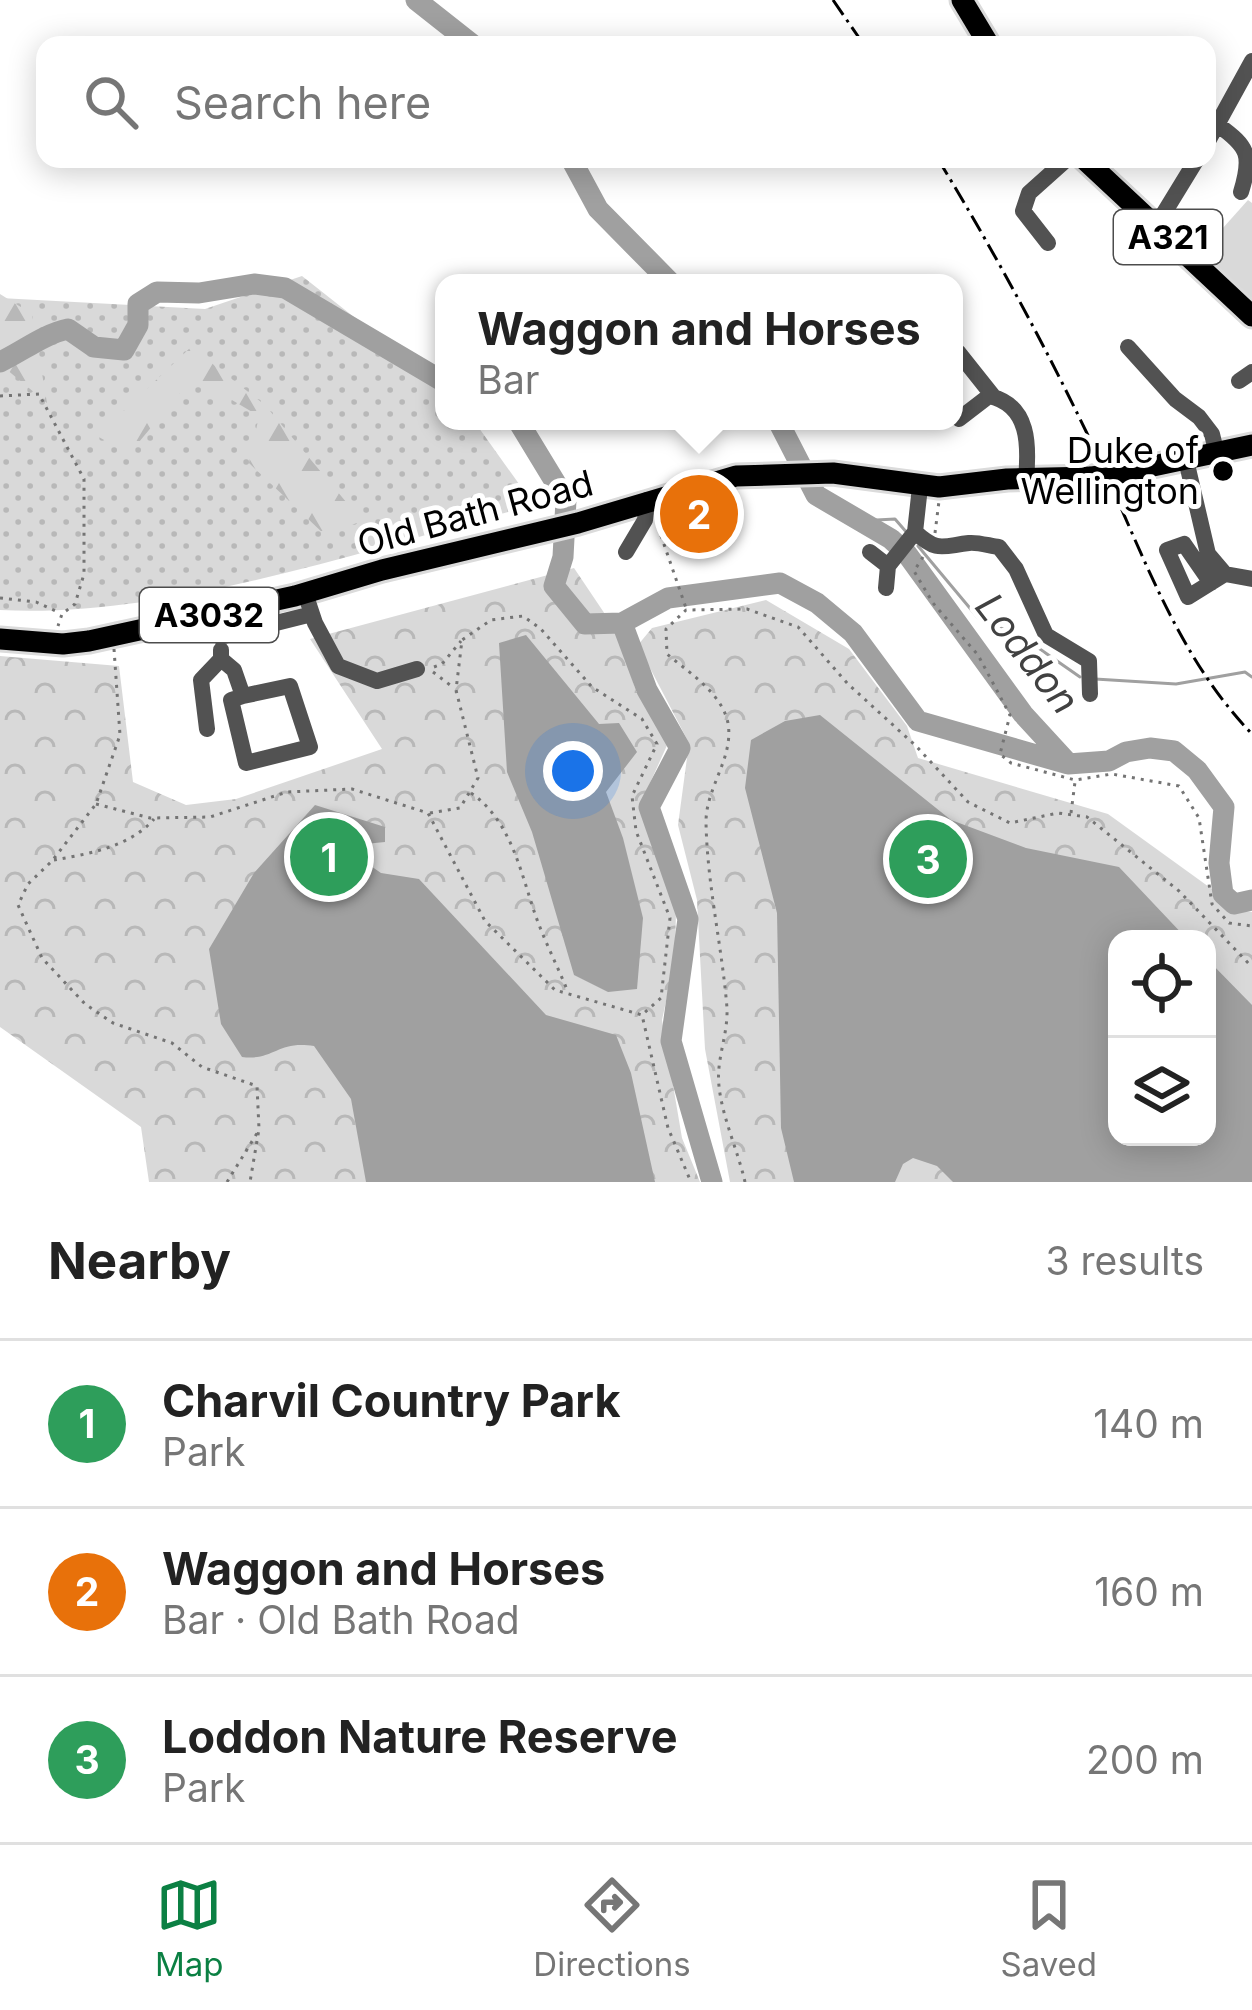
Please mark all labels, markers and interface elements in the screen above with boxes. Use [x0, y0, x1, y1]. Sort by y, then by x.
search box [36, 36, 1216, 168]
icon: search [78, 69, 144, 135]
text: Search here [174, 75, 431, 130]
road number: A321 [1114, 210, 1222, 264]
popup [435, 274, 963, 430]
text: Waggon and Horses [477, 301, 921, 356]
text: Bar [477, 356, 539, 403]
place label: Duke of Wellington [1021, 428, 1199, 513]
marker: Duke of Wellington [1210, 458, 1236, 484]
street label: Old Bath Road [352, 460, 598, 566]
pin: 2 [660, 469, 738, 559]
water label: Loddon [966, 583, 1090, 723]
road number: A3032 [140, 588, 278, 642]
your location [543, 741, 603, 801]
pin: 1 [290, 812, 368, 902]
pin: 3 [889, 814, 967, 904]
map controls [1108, 930, 1216, 1146]
button: locate [1108, 930, 1216, 1038]
button: layers [1108, 1038, 1216, 1146]
text: Nearby [48, 1230, 231, 1291]
text: 3 results [1046, 1237, 1204, 1284]
text: Charvil Country Park [162, 1373, 621, 1428]
text: 1 [79, 1400, 95, 1447]
text: 140 m [1093, 1400, 1204, 1447]
text: Park [162, 1428, 246, 1475]
text: Waggon and Horses [162, 1541, 605, 1596]
text: 2 [75, 1568, 99, 1615]
text: 160 m [1094, 1568, 1204, 1615]
text: Bar · Old Bath Road [162, 1596, 520, 1643]
text: Loddon Nature Reserve [162, 1709, 677, 1764]
text: 3 [74, 1736, 100, 1783]
text: 200 m [1086, 1736, 1204, 1783]
text: Park [162, 1764, 246, 1811]
tab: Map [155, 1872, 223, 1984]
tab: Directions [533, 1872, 691, 1984]
tab: Saved [1000, 1872, 1097, 1984]

